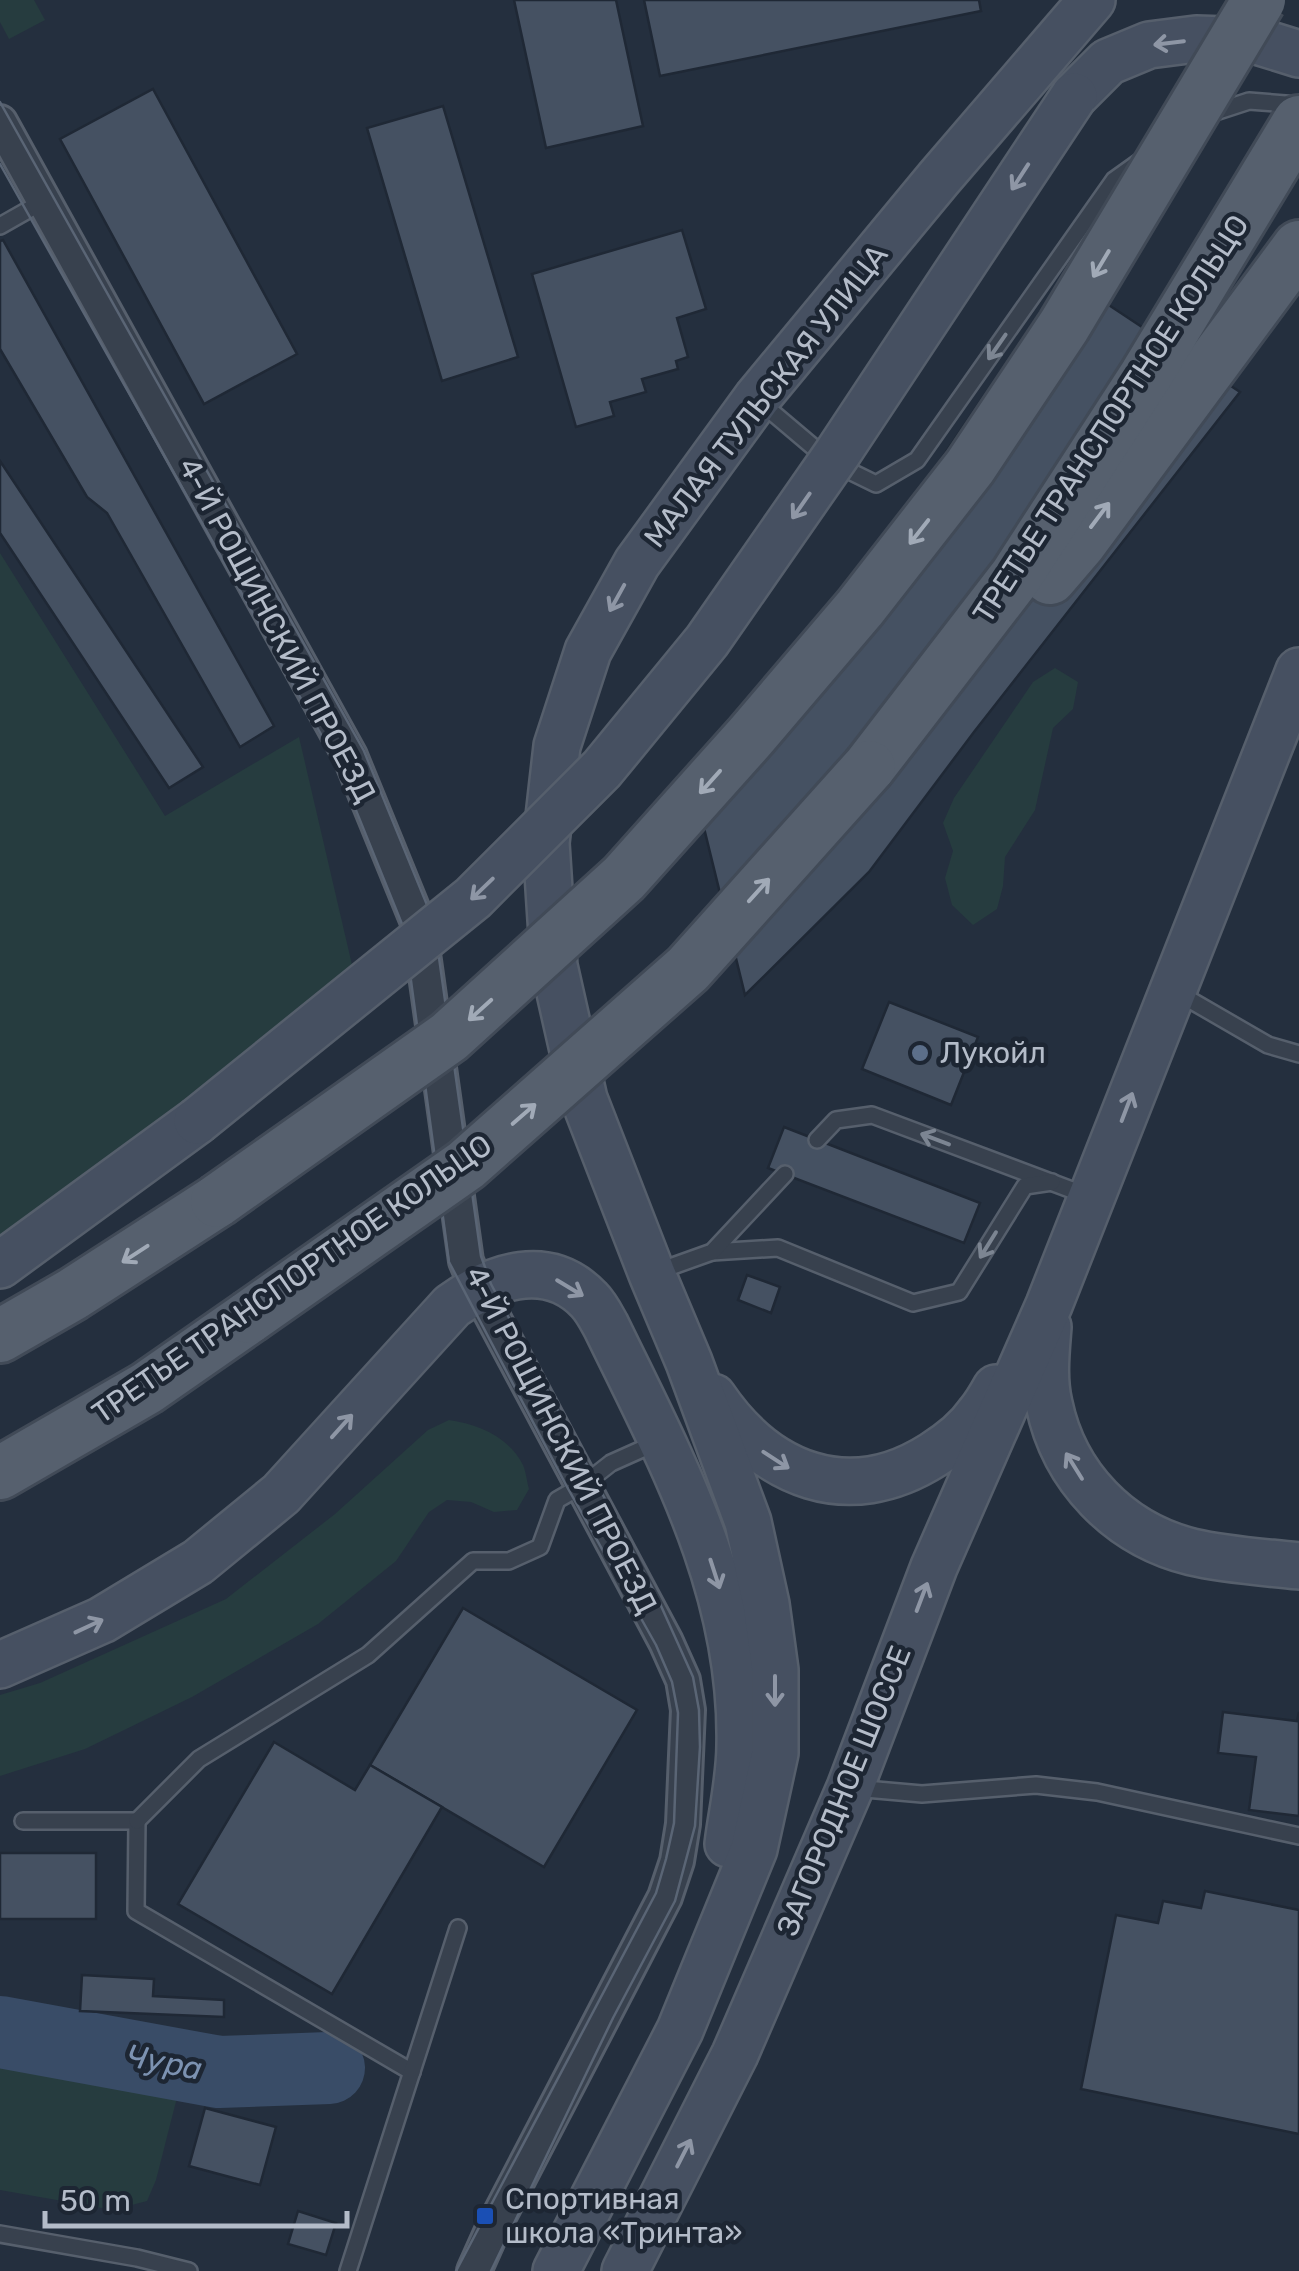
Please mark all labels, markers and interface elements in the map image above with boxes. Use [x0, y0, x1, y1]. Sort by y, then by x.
one-way arrow [1153, 34, 1185, 53]
one-way arrow [1010, 163, 1031, 191]
street label: ТРЕТЬЕ ТРАНСПОРТНОЕ КОЛЬЦО [965, 208, 1257, 630]
street label: МАЛАЯ ТУЛЬСКАЯ УЛИЦА [637, 237, 895, 555]
one-way arrow [1091, 249, 1111, 277]
one-way arrow [986, 333, 1007, 361]
street label: 4-Й РОЩИНСКИЙ ПРОЕЗД [171, 451, 383, 809]
one-way arrow [791, 492, 812, 520]
one-way arrow [1090, 502, 1111, 529]
one-way arrow [908, 519, 930, 545]
one-way arrow [607, 583, 627, 612]
one-way arrow [700, 768, 722, 794]
one-way arrow [470, 877, 494, 901]
one-way arrow [747, 878, 770, 903]
one-way arrow [468, 998, 493, 1021]
place label: Лукойл [940, 1035, 1046, 1071]
marker: Лукойл [909, 1042, 931, 1064]
one-way arrow [1119, 1092, 1137, 1123]
one-way arrow [511, 1102, 536, 1125]
street label: ТРЕТЬЕ ТРАНСПОРТНОЕ КОЛЬЦО [85, 1127, 499, 1431]
one-way arrow [921, 1128, 951, 1146]
one-way arrow [978, 1231, 998, 1259]
one-way arrow [121, 1243, 150, 1264]
street label: 4-Й РОЩИНСКИЙ ПРОЕЗД [458, 1260, 664, 1620]
one-way arrow [555, 1278, 584, 1298]
one-way arrow [330, 1414, 353, 1439]
one-way arrow [762, 1449, 790, 1470]
one-way arrow [1064, 1453, 1084, 1481]
one-way arrow [708, 1557, 726, 1589]
one-way arrow [915, 1582, 933, 1613]
one-way arrow [73, 1615, 103, 1634]
street label: ЗАГОРОДНОЕ ШОССЕ [769, 1641, 919, 1941]
one-way arrow [766, 1674, 784, 1707]
water label: Чура [123, 2036, 205, 2088]
one-way arrow [675, 2138, 694, 2168]
scale bar [45, 2166, 348, 2228]
place label: Спортивная школа «Тринта» [505, 2181, 742, 2251]
text: 50 m [60, 2183, 131, 2219]
marker: Спортивная школа «Тринта» [474, 2205, 496, 2227]

